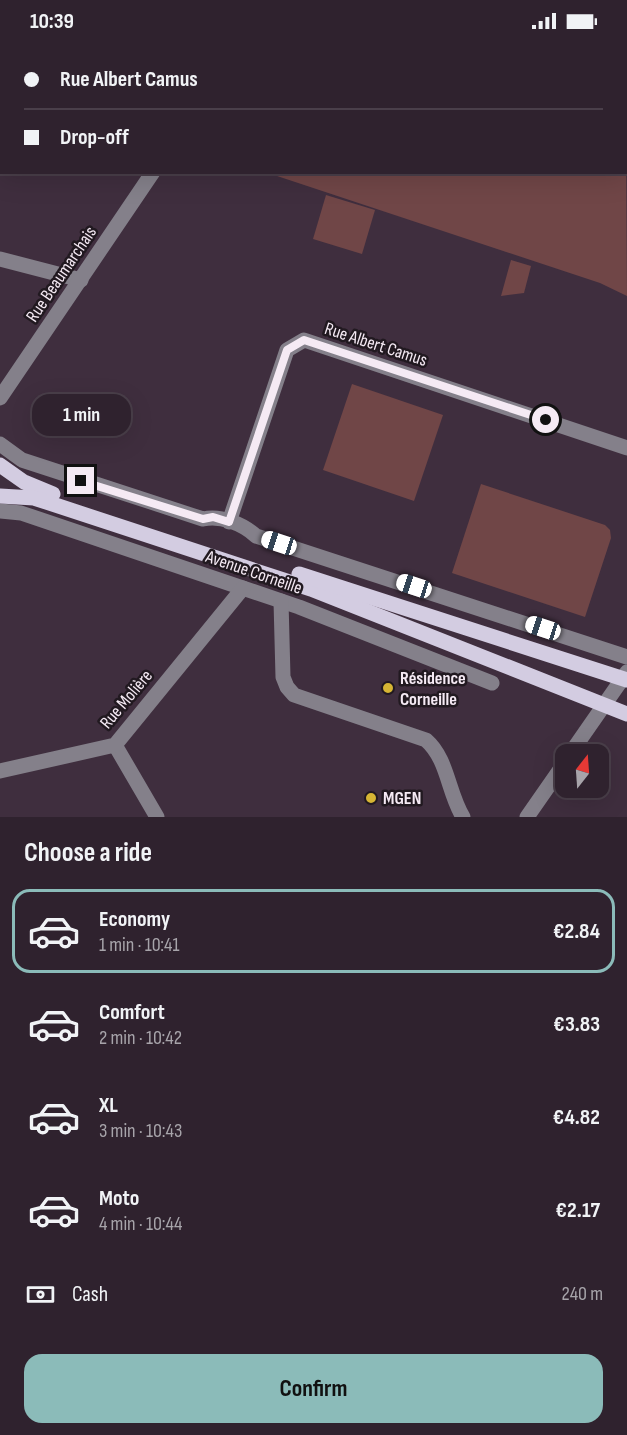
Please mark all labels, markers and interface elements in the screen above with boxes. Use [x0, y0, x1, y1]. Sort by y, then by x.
text: 10:39 [30, 8, 74, 35]
text: Rue Albert Camus [60, 66, 198, 93]
text: Drop-off [60, 124, 129, 151]
street label: Rue Beaumarchais [22, 223, 101, 326]
street label: Rue Albert Camus [322, 318, 430, 371]
callout: 1 min [32, 394, 130, 436]
text: 1 min [63, 403, 100, 427]
route start [532, 406, 559, 433]
route end [67, 467, 94, 494]
car [259, 529, 299, 557]
street label: Avenue Corneille [202, 546, 305, 599]
car [394, 572, 434, 600]
car [523, 614, 563, 642]
street label: Rue Molière [96, 666, 157, 733]
place label: Résidence Corneille [400, 668, 466, 710]
marker: Résidence Corneille [381, 681, 395, 695]
north arrow [555, 744, 609, 798]
map controls [555, 744, 609, 798]
place label: MGEN [383, 788, 421, 809]
marker: MGEN [364, 791, 378, 805]
text: Choose a ride [24, 837, 152, 869]
icon: car [27, 904, 81, 958]
text: Economy [99, 906, 170, 933]
text: €2.84 [553, 918, 600, 945]
text: 1 min · 10:41 [99, 933, 180, 957]
icon: car [27, 997, 81, 1051]
text: Comfort [99, 999, 165, 1026]
text: €3.83 [553, 1011, 600, 1038]
text: 2 min · 10:42 [99, 1026, 182, 1050]
icon: car [27, 1090, 81, 1144]
text: XL [99, 1092, 118, 1119]
text: €4.82 [553, 1104, 600, 1131]
text: 3 min · 10:43 [99, 1119, 182, 1143]
icon: car [27, 1183, 81, 1237]
text: Moto [99, 1185, 139, 1212]
text: €2.17 [556, 1197, 600, 1224]
text: 4 min · 10:44 [99, 1212, 182, 1236]
icon: cash [24, 1278, 57, 1311]
text: Cash [72, 1281, 108, 1308]
text: 240 m [562, 1282, 603, 1306]
button: Confirm [24, 1354, 603, 1423]

